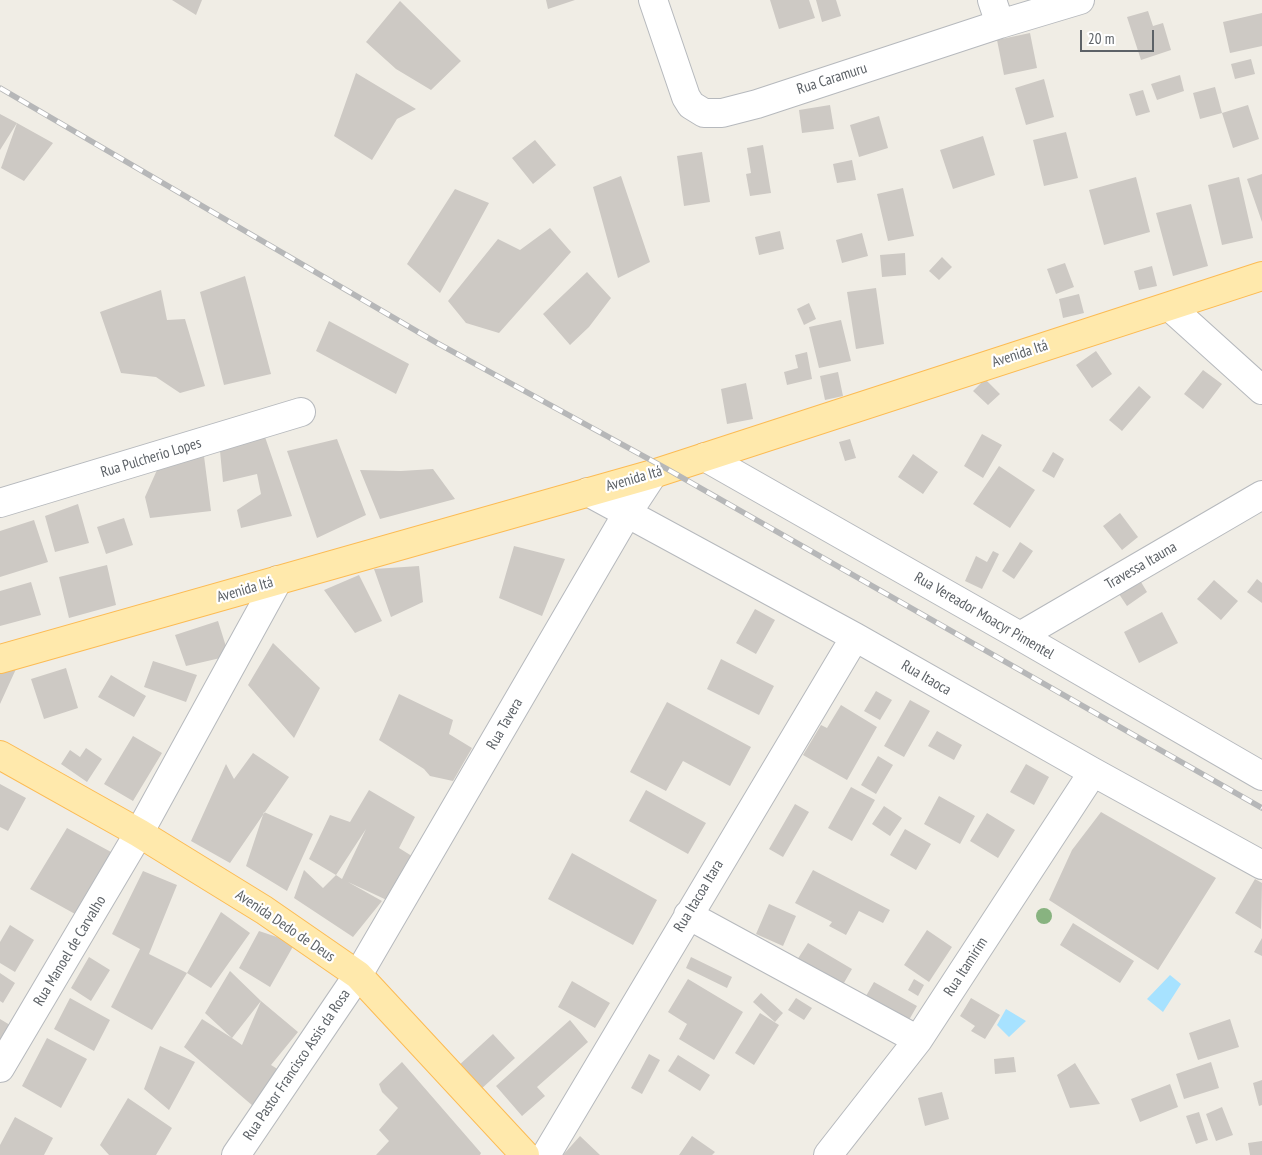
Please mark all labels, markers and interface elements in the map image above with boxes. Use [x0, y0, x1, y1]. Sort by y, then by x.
scale bar [1082, 20, 1156, 52]
text: 20 m [1088, 29, 1114, 48]
street label: Rua Caramuru [795, 59, 869, 99]
street label: Avenida Itá [990, 337, 1050, 371]
street label: Rua Pulcherio Lopes [99, 434, 203, 482]
street label: Avenida Itá [604, 462, 664, 496]
street label: Travessa Itauna [1102, 538, 1180, 594]
street label: Rua Vereador Moacyr Pimentel [911, 569, 1057, 663]
street label: Avenida Itá [215, 573, 275, 607]
street label: Rua Itaoca [898, 657, 954, 699]
street label: Rua Tavera [483, 695, 527, 753]
street label: Rua Itacoa Itara [670, 857, 728, 935]
street label: Avenida Dedo de Deus [232, 886, 338, 966]
street label: Rua Manoel de Carvalho [30, 893, 110, 1009]
street label: Rua Itamirim [940, 934, 992, 1000]
street label: Rua Pastor Francisco Assis da Rosa [240, 986, 354, 1144]

